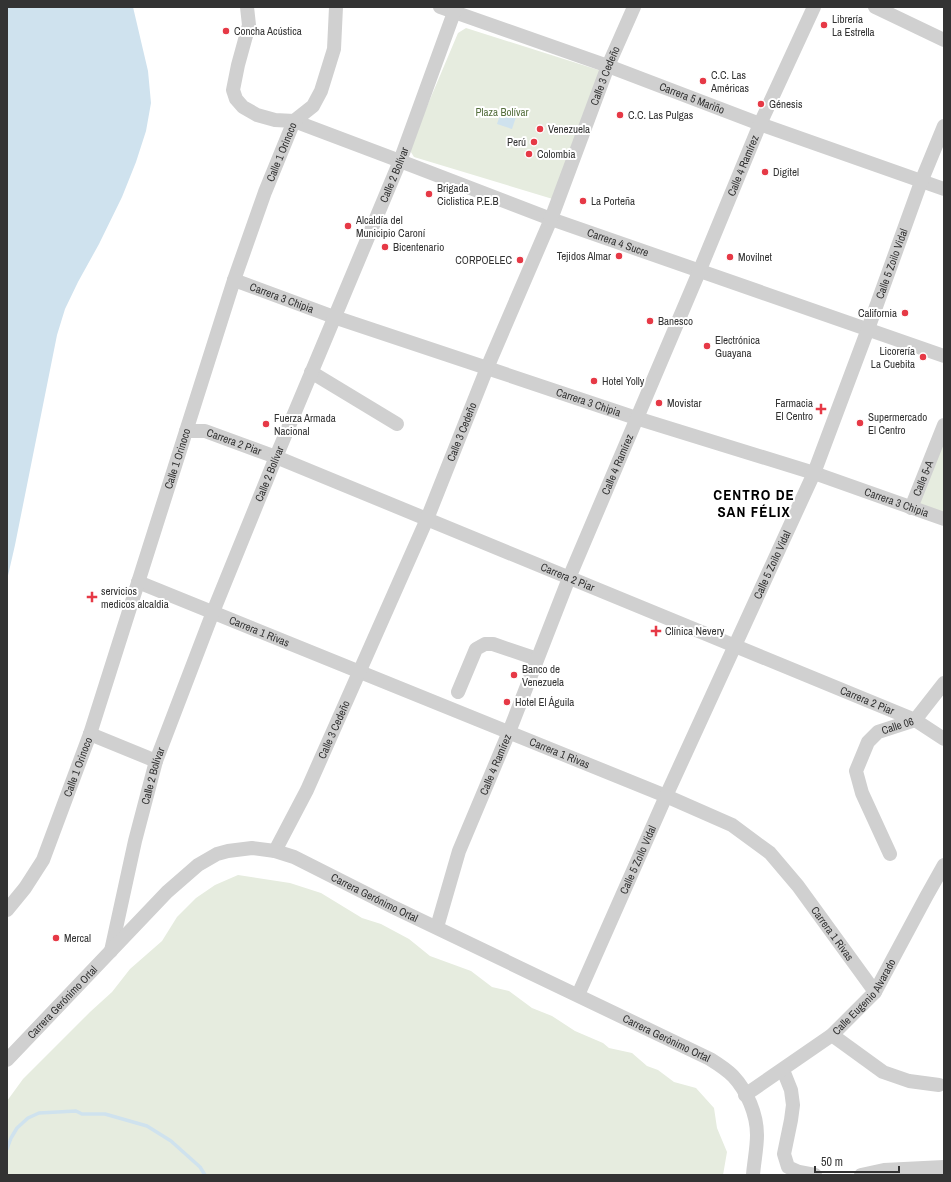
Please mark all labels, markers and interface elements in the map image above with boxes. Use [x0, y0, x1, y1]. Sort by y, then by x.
place label: Librería La Estrella [832, 12, 875, 39]
marker: Librería La Estrella [819, 20, 829, 30]
place label: Concha Acústica [234, 24, 302, 38]
marker: Concha Acústica [221, 26, 231, 36]
street label: Calle 3 Cedeño [587, 44, 623, 107]
place label: C.C. Las Américas [710, 68, 750, 95]
marker: C.C. Las Américas [698, 76, 708, 86]
street label: Carrera 5 Mariño [657, 79, 727, 117]
place label: Génesis [769, 97, 803, 111]
marker: Génesis [756, 99, 766, 109]
park label: Plaza Bolívar [475, 105, 529, 119]
place label: C.C. Las Pulgas [628, 108, 694, 122]
marker: C.C. Las Pulgas [615, 110, 625, 120]
street label: Calle 1 Orinoco [263, 120, 300, 184]
place label: Venezuela [548, 122, 590, 136]
marker: Venezuela [535, 124, 545, 134]
street label: Calle 4 Ramírez [724, 133, 762, 198]
place label: Perú [507, 135, 526, 149]
marker: Perú [529, 137, 539, 147]
street label: Calle 2 Bolívar [376, 145, 411, 205]
place label: Colombia [537, 147, 576, 161]
marker: Colombia [524, 149, 534, 159]
place label: Digitel [773, 165, 799, 179]
marker: Digitel [760, 167, 770, 177]
place label: Brigada Ciclistica P.E.B [437, 181, 499, 208]
marker: Brigada Ciclistica P.E.B [424, 189, 434, 199]
place label: La Porteña [591, 194, 635, 208]
marker: La Porteña [578, 196, 588, 206]
place label: Alcaldía del Municipio Caroní [355, 213, 426, 240]
marker: Alcaldía del Municipio Caroní [343, 221, 353, 231]
street label: Carrera 4 Sucre [585, 225, 651, 260]
street label: Calle 5 Zoilo Vidal [872, 227, 911, 301]
place label: Bicentenario [393, 240, 444, 254]
marker: Bicentenario [380, 242, 390, 252]
place label: Tejidos Almar [557, 249, 611, 263]
place label: Movilnet [738, 250, 773, 264]
marker: Tejidos Almar [614, 251, 624, 261]
marker: Movilnet [725, 252, 735, 262]
place label: CORPOELEC [455, 253, 512, 267]
marker: CORPOELEC [515, 255, 525, 265]
street label: Carrera 3 Chipia [248, 279, 316, 316]
place label: California [858, 306, 897, 320]
marker: California [900, 308, 910, 318]
place label: Banesco [658, 314, 693, 328]
marker: Banesco [645, 316, 655, 326]
place label: Electrónica Guayana [715, 333, 760, 360]
marker: Electrónica Guayana [702, 341, 712, 351]
place label: Licorería La Cuebita [871, 344, 915, 371]
marker: Licorería La Cuebita [918, 352, 928, 362]
place label: Hotel Yolly [602, 374, 645, 388]
marker: Hotel Yolly [589, 376, 599, 386]
street label: Carrera 3 Chipia [554, 385, 623, 419]
place label: Movistar [667, 396, 702, 410]
place label: Farmacia El Centro [775, 396, 813, 423]
marker: Movistar [654, 398, 664, 408]
street label: Calle 3 Cedeño [444, 400, 480, 463]
marker: Farmacia El Centro [816, 404, 826, 414]
place label: Supermercado El Centro [868, 410, 927, 437]
place label: Fuerza Armada Nacional [274, 411, 336, 438]
marker: Supermercado El Centro [855, 418, 865, 428]
marker: Fuerza Armada Nacional [261, 419, 271, 429]
street label: Carrera 2 Piar [205, 425, 263, 458]
street label: Calle 1 Orinoco [161, 427, 193, 491]
street label: Calle 4 Ramírez [598, 431, 637, 497]
street label: Calle 2 Bolívar [252, 444, 287, 504]
street label: Calle 5-A [909, 457, 937, 498]
district label: CENTRO DE SAN FÉLIX [713, 484, 795, 522]
street label: Carrera 3 Chipia [863, 484, 931, 520]
street label: Calle 5 Zoilo Vidal [750, 528, 794, 601]
street label: Carrera 2 Piar [538, 560, 597, 594]
place label: servicios medicos alcaldia [101, 584, 169, 611]
marker: servicios medicos alcaldia [86, 591, 98, 603]
street label: Carrera 1 Rivas [227, 613, 292, 650]
place label: Clínica Nevery [665, 624, 725, 638]
marker: Clínica Nevery [650, 625, 662, 637]
place label: Banco de Venezuela [522, 662, 564, 689]
marker: Banco de Venezuela [509, 670, 519, 680]
street label: Carrera 2 Piar [838, 683, 896, 718]
place label: Hotel El Águila [515, 695, 574, 709]
marker: Hotel El Águila [502, 697, 512, 707]
street label: Calle 3 Cedeño [315, 698, 353, 761]
street label: Calle 06 [880, 714, 915, 737]
street label: Calle 4 Ramírez [476, 731, 515, 797]
street label: Carrera 1 Rivas [527, 734, 592, 772]
street label: Calle 1 Orinoco [60, 735, 95, 799]
street label: Calle 2 Bolívar [138, 745, 168, 806]
street label: Calle 5 Zoilo Vidal [617, 823, 659, 896]
street label: Carrera Gerónimo Ortal [329, 870, 420, 925]
street label: Carrera 1 Rivas [808, 904, 857, 964]
place label: Mercal [64, 931, 91, 945]
marker: Mercal [51, 933, 61, 943]
street label: Calle Eugenio Alvarado [829, 956, 899, 1038]
street label: Carrera Gerónimo Ortal [24, 963, 100, 1041]
street label: Carrera Gerónimo Ortal [620, 1011, 713, 1065]
scale bar [815, 1148, 899, 1174]
text: 50 m [821, 1154, 843, 1170]

